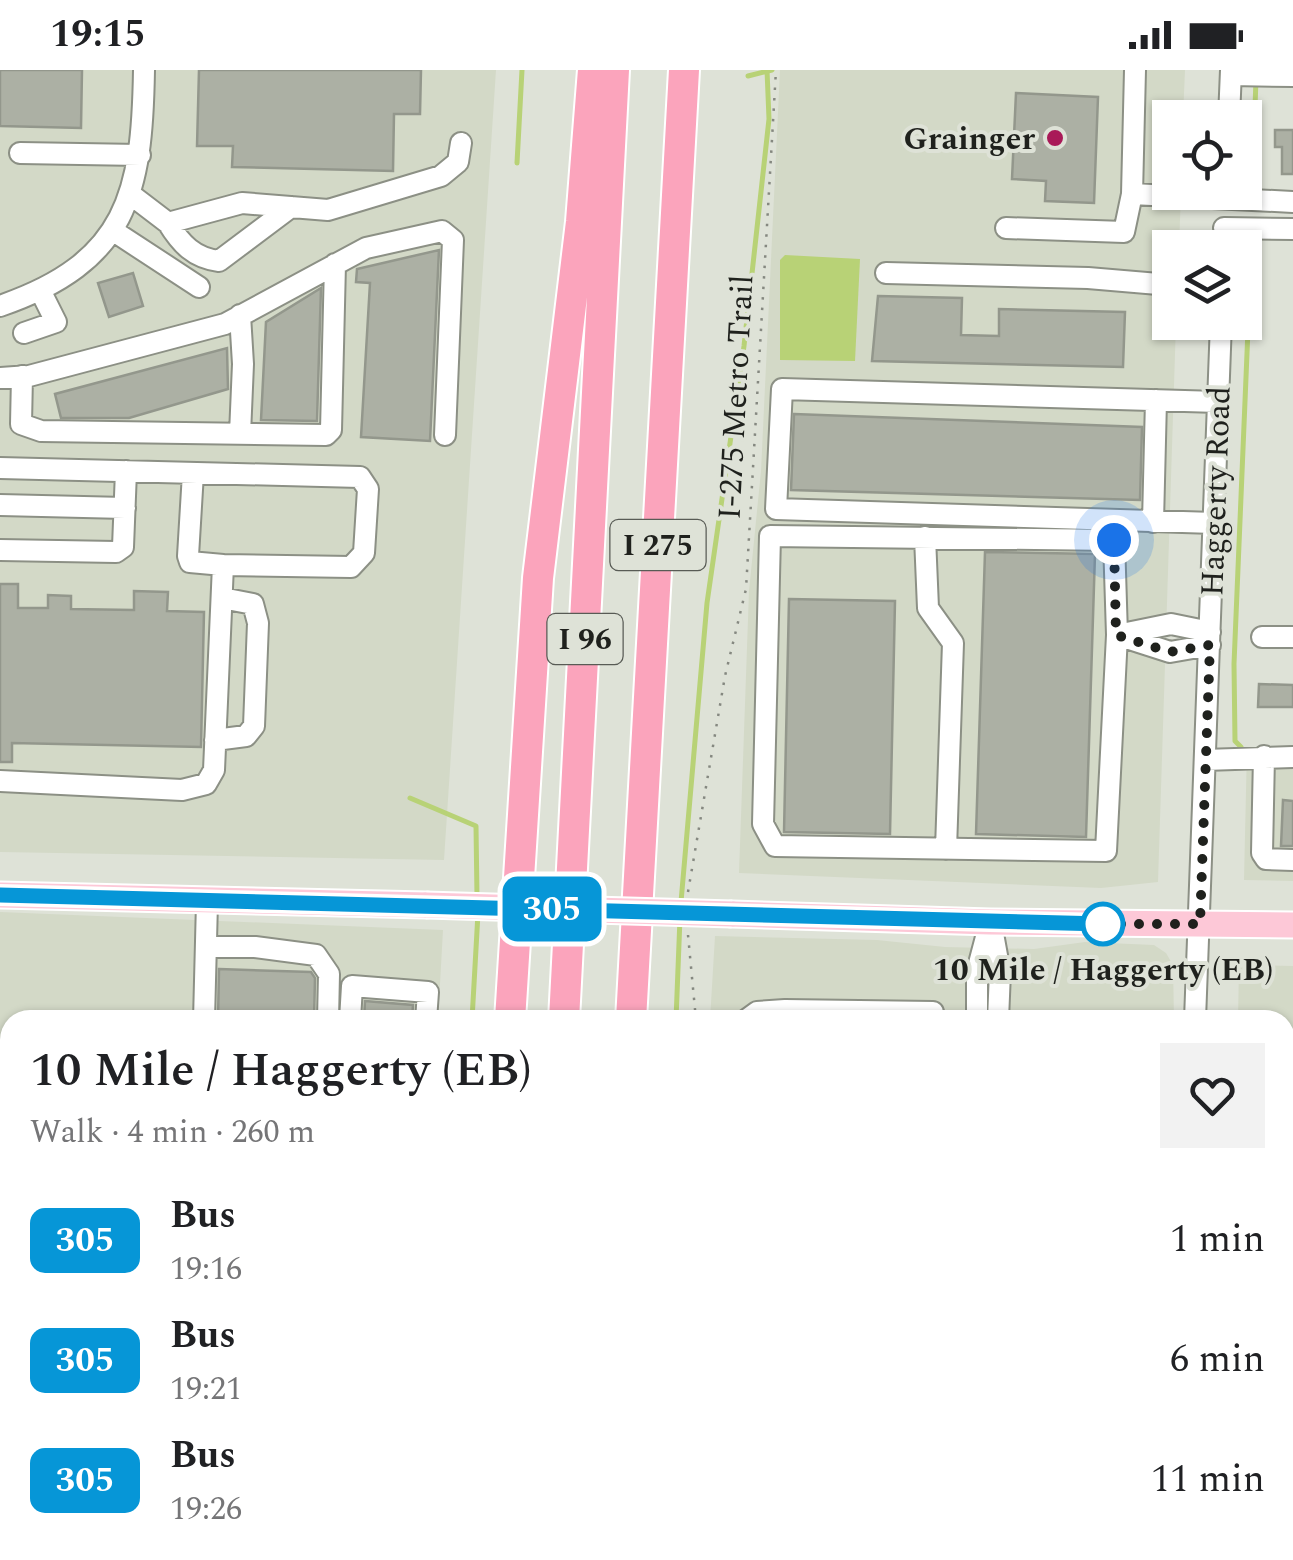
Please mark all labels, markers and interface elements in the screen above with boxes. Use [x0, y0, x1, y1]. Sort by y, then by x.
text: 19:15 [50, 6, 145, 64]
map controls [1152, 100, 1262, 340]
button: locate [1152, 100, 1262, 210]
place label: Grainger [904, 115, 1035, 164]
marker: Grainger [1044, 127, 1066, 149]
button: layers [1152, 230, 1262, 340]
street label: I-275 Metro Trail [706, 273, 767, 521]
street label: Haggerty Road [1188, 385, 1245, 597]
your location [1089, 515, 1139, 565]
road number: I 275 [610, 520, 706, 570]
road number: I 96 [548, 614, 622, 664]
line badge: 305 [494, 876, 610, 942]
text: 305 [523, 883, 581, 936]
marker: 10 Mile / Haggerty (EB) [1082, 903, 1124, 945]
place label: 10 Mile / Haggerty (EB) [933, 946, 1273, 995]
text: 10 Mile / Haggerty (EB) [30, 1034, 532, 1107]
button: heart [1160, 1043, 1265, 1148]
text: Walk · 4 min · 260 m [30, 1108, 315, 1157]
text: Bus [170, 1187, 236, 1245]
text: 1 min [1170, 1211, 1265, 1269]
text: 305 [56, 1214, 114, 1267]
text: 19:16 [170, 1245, 242, 1294]
text: Bus [170, 1307, 236, 1365]
text: 6 min [1170, 1331, 1265, 1389]
text: 305 [56, 1334, 114, 1387]
text: 19:21 [170, 1365, 242, 1414]
text: Bus [170, 1427, 236, 1485]
text: 11 min [1151, 1451, 1265, 1509]
text: 305 [56, 1454, 114, 1507]
text: 19:26 [170, 1485, 242, 1534]

